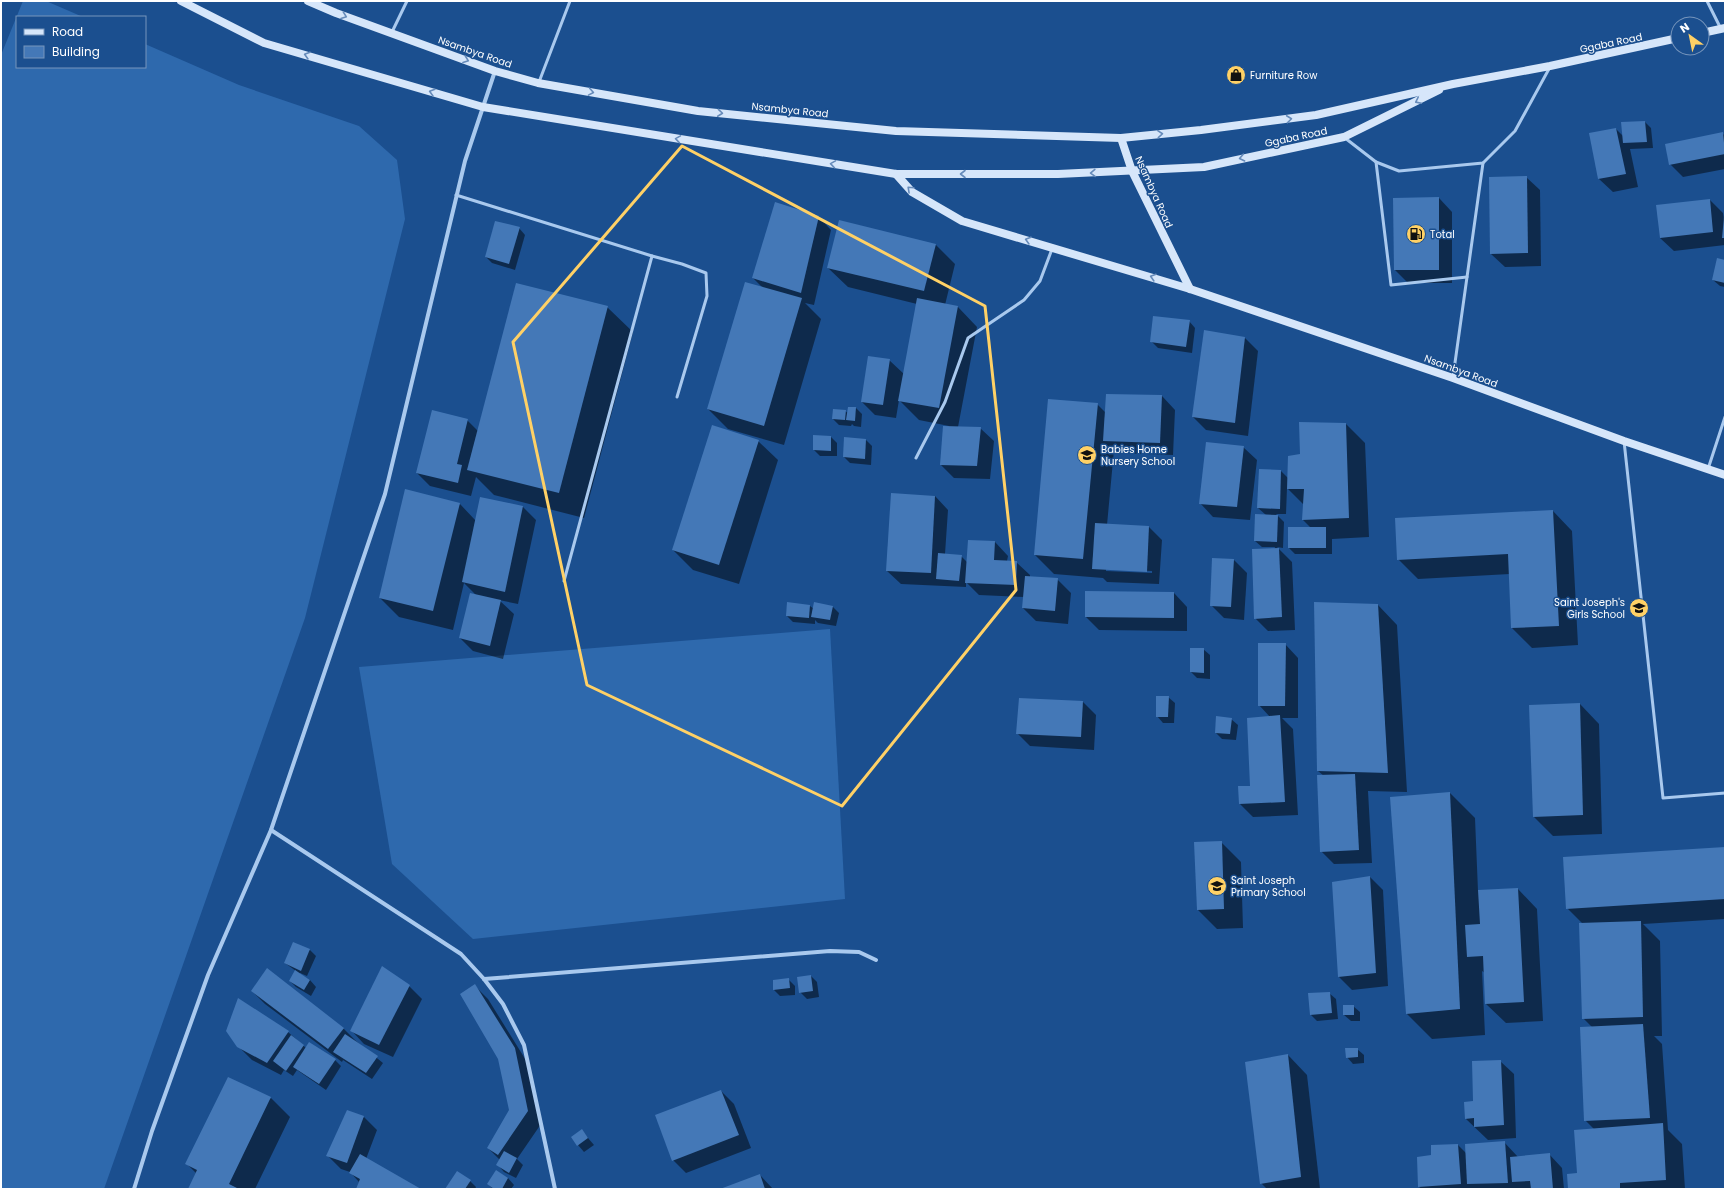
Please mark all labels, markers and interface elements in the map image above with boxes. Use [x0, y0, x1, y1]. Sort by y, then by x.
one-way arrow [340, 11, 347, 20]
legend [16, 16, 146, 68]
north arrow [1670, 16, 1710, 56]
text: N [1677, 19, 1692, 37]
text: Road [52, 23, 83, 40]
street label: Ggaba Road [1578, 29, 1644, 57]
street label: Nsambya Road [436, 32, 514, 72]
text: Building [52, 43, 100, 60]
one-way arrow [304, 51, 311, 60]
one-way arrow [462, 56, 469, 64]
shop icon: Furniture Row [1225, 64, 1247, 86]
place label: Furniture Row [1250, 68, 1318, 83]
one-way arrow [429, 88, 436, 97]
one-way arrow [588, 88, 594, 96]
one-way arrow [1414, 96, 1422, 104]
street label: Nsambya Road [751, 99, 829, 121]
one-way arrow [717, 108, 723, 117]
one-way arrow [1286, 115, 1292, 124]
street label: Ggaba Road [1263, 123, 1329, 151]
one-way arrow [1157, 130, 1163, 139]
one-way arrow [674, 135, 681, 143]
street label: Nsambya Road [1131, 154, 1177, 230]
one-way arrow [1239, 154, 1245, 162]
one-way arrow [830, 160, 837, 169]
one-way arrow [1090, 169, 1096, 177]
one-way arrow [960, 170, 966, 178]
one-way arrow [907, 186, 915, 194]
fuel station icon: Total [1405, 223, 1427, 245]
place label: Total [1430, 227, 1455, 242]
one-way arrow [1025, 236, 1032, 245]
one-way arrow [1149, 273, 1156, 282]
street label: Nsambya Road [1422, 351, 1500, 391]
place label: Babies Home Nursery School [1101, 442, 1175, 469]
school or university icon: Babies Home Nursery School [1076, 444, 1098, 466]
place label: Saint Joseph's Girls School [1554, 595, 1625, 622]
school or university icon: Saint Joseph's Girls School [1628, 597, 1650, 619]
place label: Saint Joseph Primary School [1231, 873, 1306, 900]
school or university icon: Saint Joseph Primary School [1206, 875, 1228, 897]

